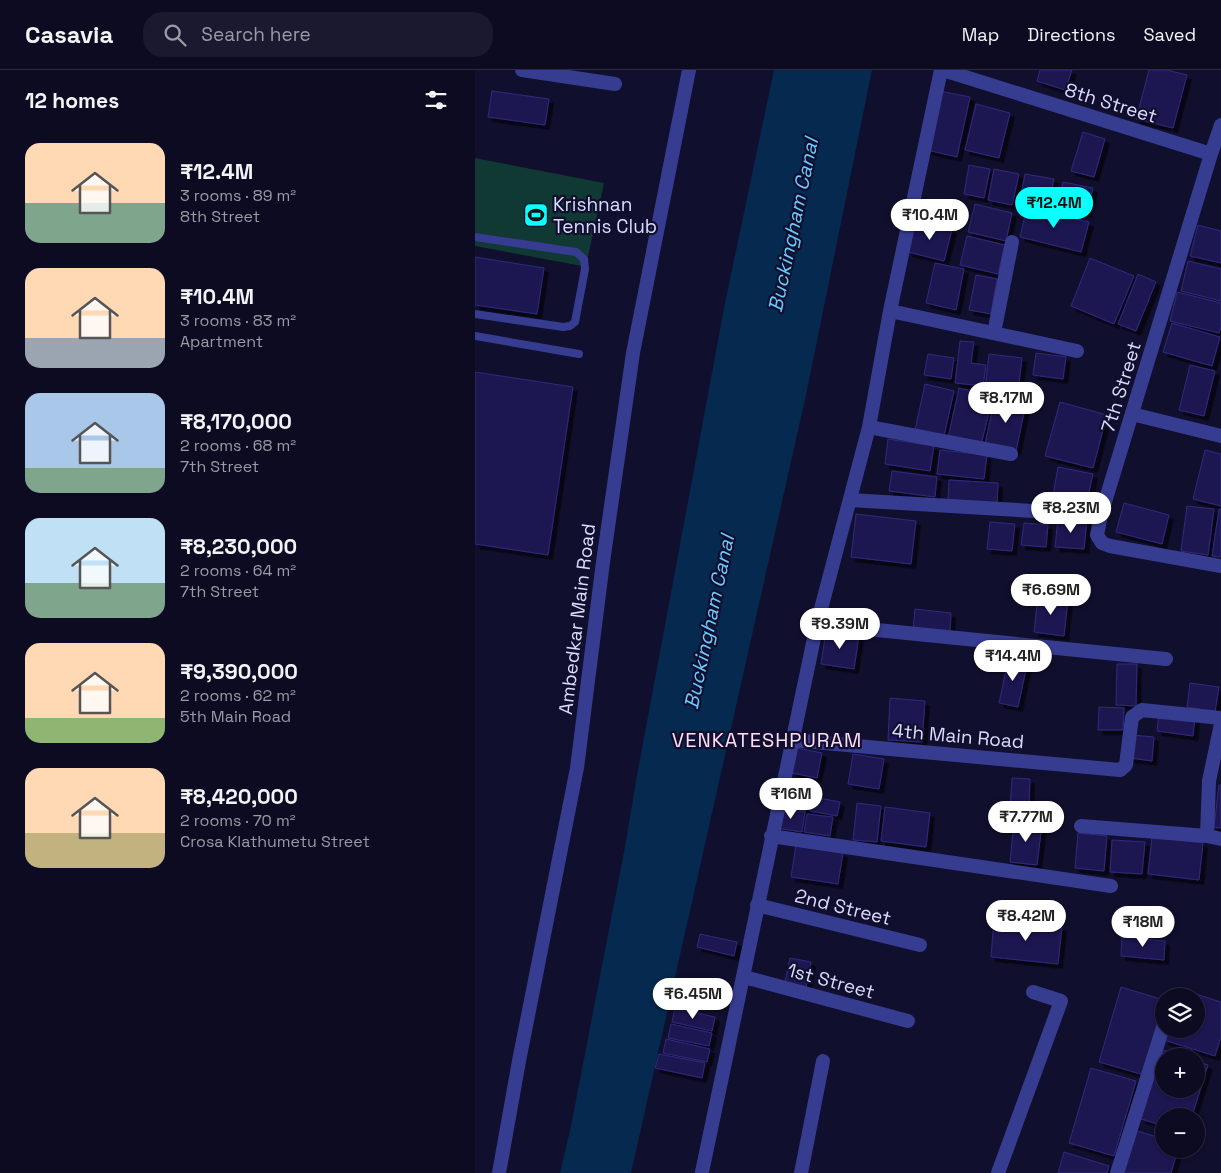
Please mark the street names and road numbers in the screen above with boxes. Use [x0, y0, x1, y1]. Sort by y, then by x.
street label: 8th Street [1062, 77, 1160, 129]
street label: 7th Street [1095, 338, 1147, 436]
street label: Ambedkar Main Road [553, 522, 601, 716]
street label: 4th Main Road [891, 718, 1025, 754]
street label: 2nd Street [792, 883, 894, 931]
street label: 1st Street [785, 957, 877, 1005]

